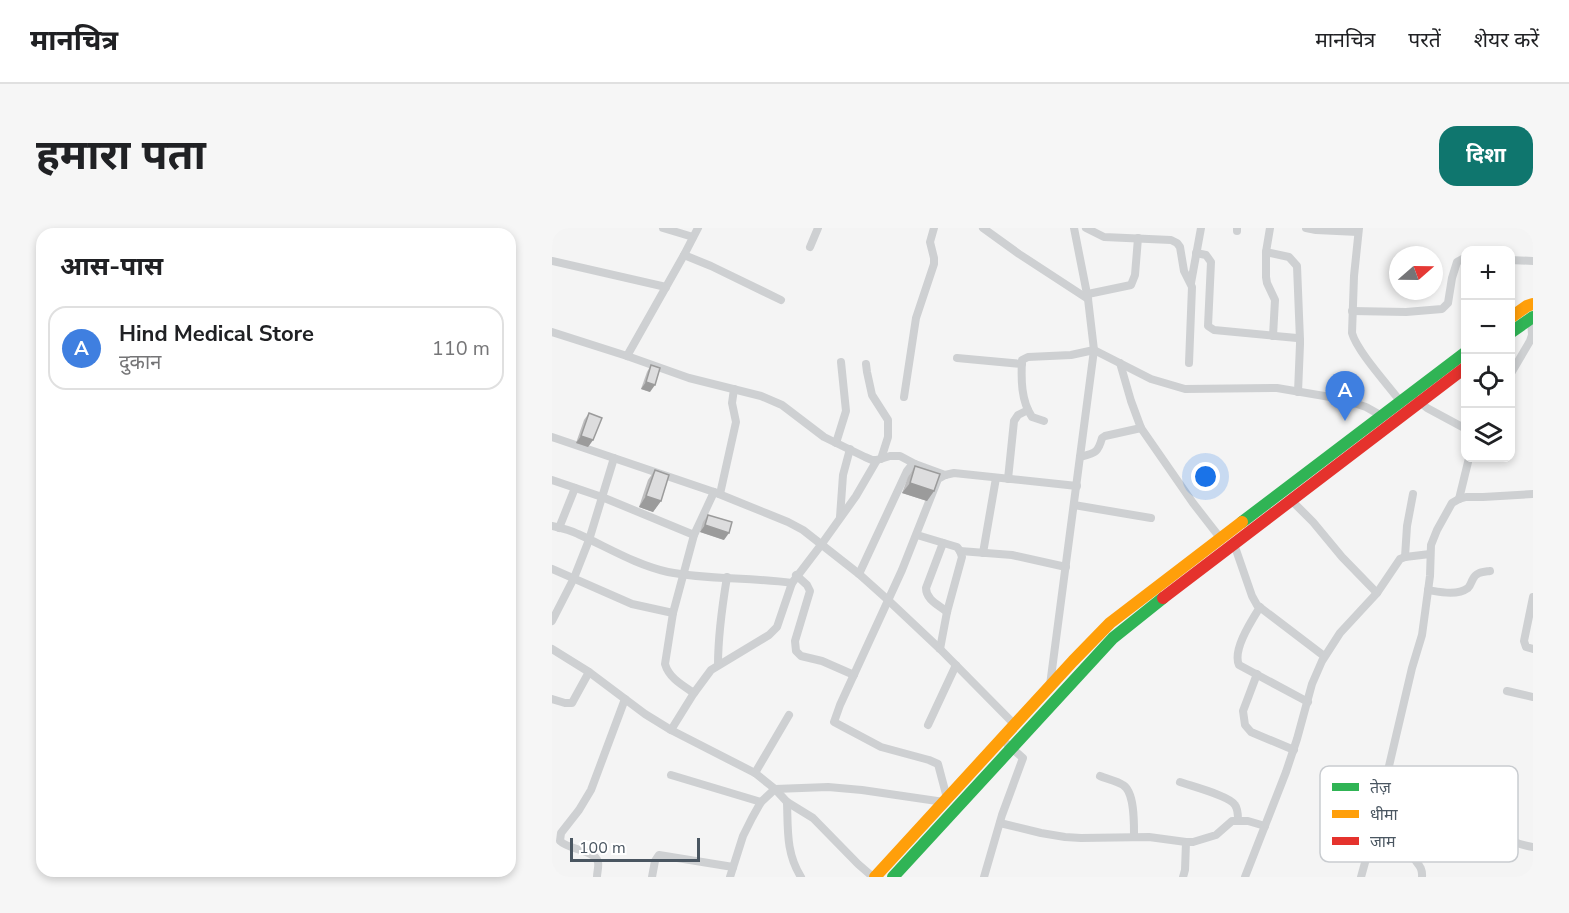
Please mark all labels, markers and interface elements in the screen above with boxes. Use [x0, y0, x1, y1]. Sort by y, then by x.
text: मानचित्र [30, 22, 118, 60]
text: मानचित्र [1315, 26, 1375, 54]
text: परतें [1408, 26, 1441, 54]
text: शेयर करें [1474, 26, 1539, 54]
button: दिशा [1439, 126, 1533, 186]
text: हमारा पता [36, 127, 206, 184]
north arrow [1389, 246, 1443, 300]
map controls [1461, 246, 1515, 462]
button: + [1461, 246, 1515, 300]
text: आस-पास [60, 249, 163, 284]
button: − [1461, 300, 1515, 354]
text: Hind Medical Store [119, 319, 314, 349]
text: A [74, 335, 89, 362]
text: 110 m [432, 335, 490, 362]
text: दुकान [119, 349, 161, 376]
button: locate [1461, 354, 1515, 408]
pin: A [1326, 372, 1364, 421]
button: layers [1461, 408, 1515, 462]
your location [1191, 462, 1220, 491]
legend [1320, 766, 1518, 862]
text: तेज़ [1370, 777, 1392, 799]
text: धीमा [1370, 804, 1399, 826]
text: जाम [1370, 831, 1396, 853]
scale bar [570, 835, 700, 862]
text: 100 m [579, 837, 626, 859]

